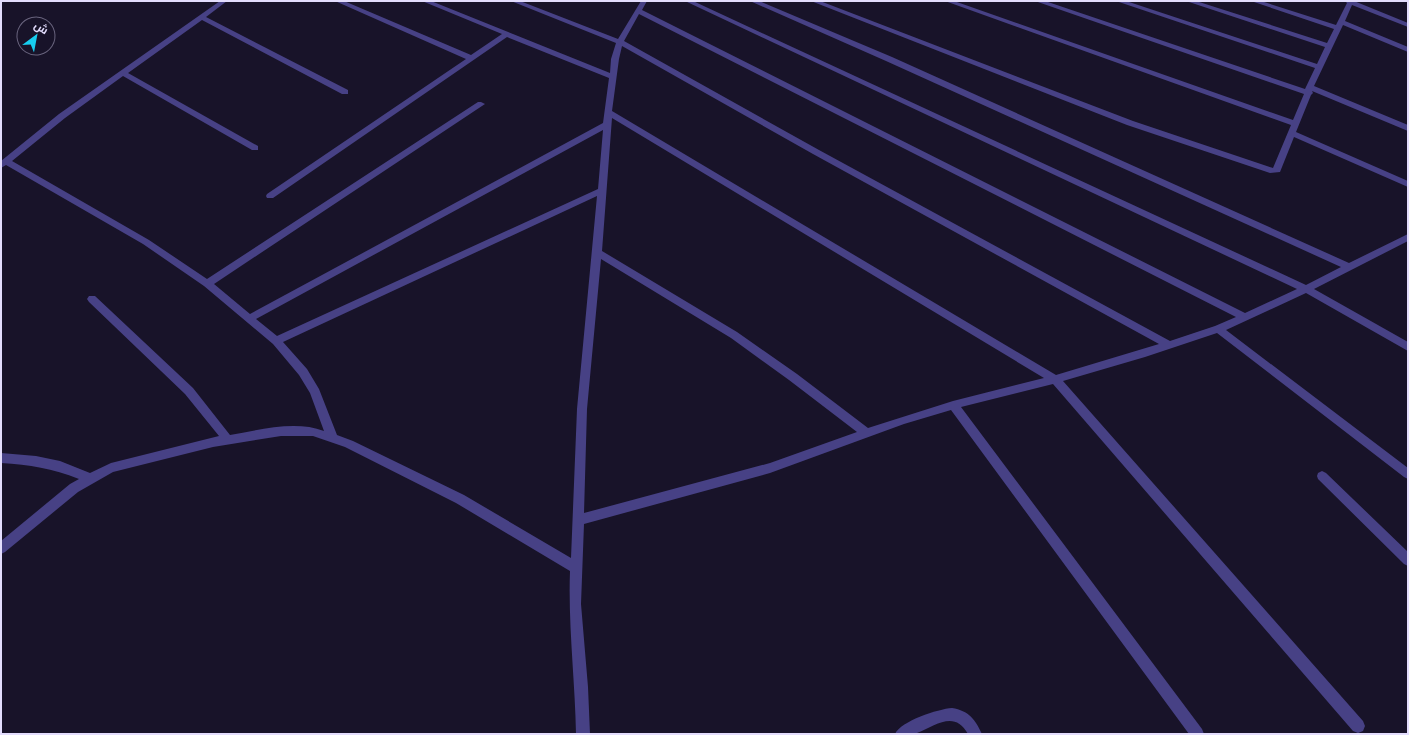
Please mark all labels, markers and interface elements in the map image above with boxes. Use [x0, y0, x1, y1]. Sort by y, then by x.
north arrow [16, 16, 56, 56]
text: ش [32, 19, 50, 37]

